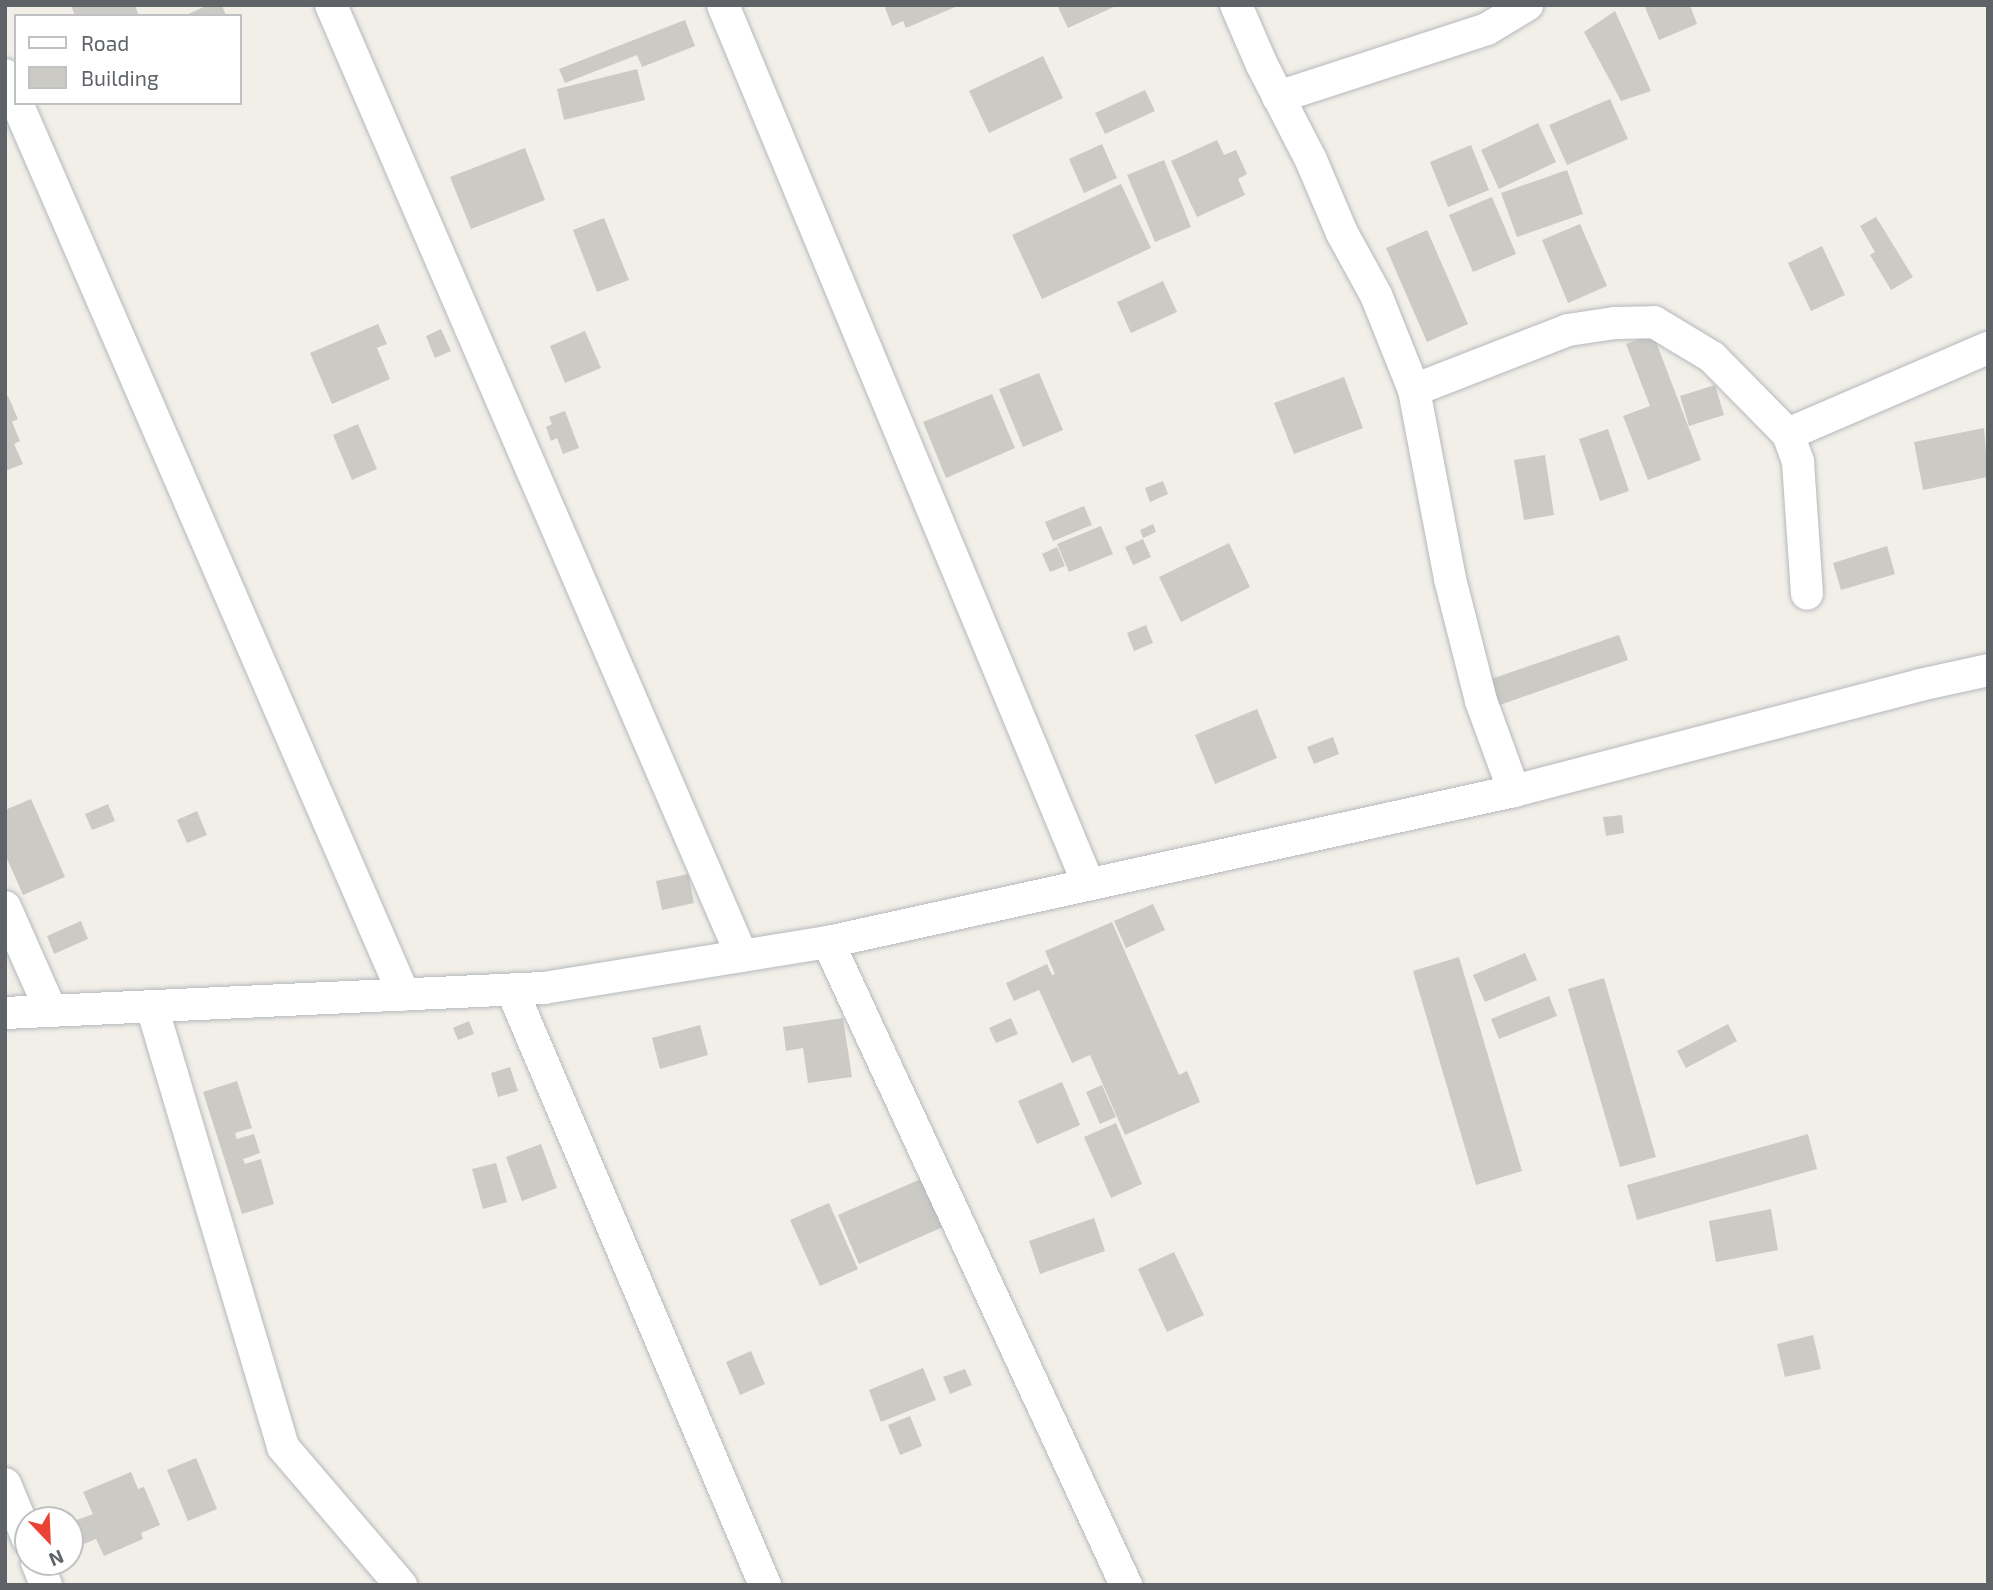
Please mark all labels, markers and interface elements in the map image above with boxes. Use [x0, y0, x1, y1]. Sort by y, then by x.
legend [14, 14, 242, 105]
text: Road [81, 30, 129, 55]
text: Building [81, 65, 159, 90]
north arrow [14, 1506, 84, 1576]
text: N [46, 1546, 67, 1572]

